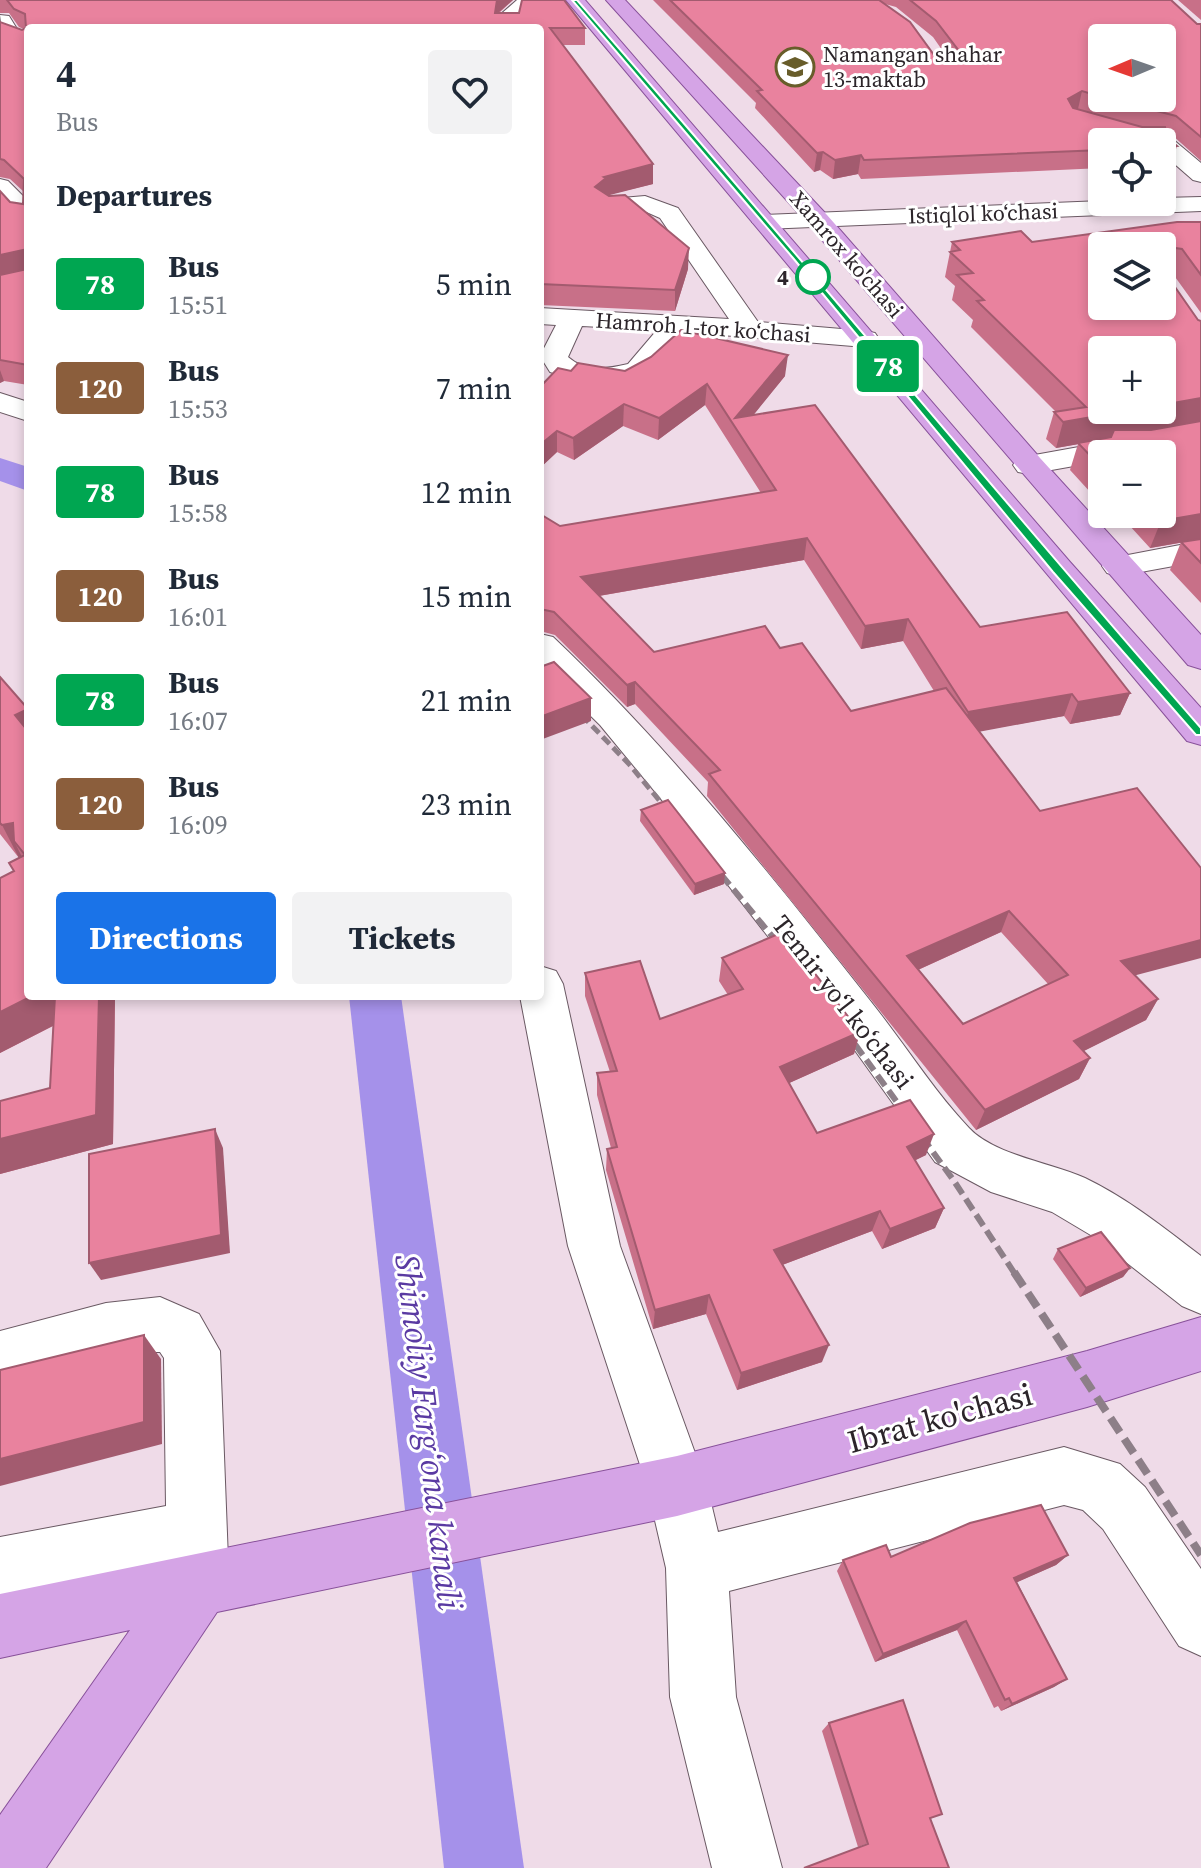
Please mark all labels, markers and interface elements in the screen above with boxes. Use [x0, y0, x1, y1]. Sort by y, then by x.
north arrow [1088, 24, 1176, 112]
map controls [1088, 24, 1176, 528]
place label: Namangan shahar 13-maktab [823, 39, 1003, 94]
school or university icon: Namangan shahar 13-maktab [774, 46, 816, 88]
text: 4 [56, 48, 77, 100]
button: heart [428, 50, 512, 134]
text: Bus [56, 104, 98, 140]
button: locate [1088, 128, 1176, 216]
text: Departures [56, 175, 212, 216]
street label: Xamrox ko'chasi [783, 184, 911, 324]
street label: Istiqlol koʻchasi [907, 195, 1059, 231]
button: layers [1088, 232, 1176, 320]
text: Bus [168, 246, 219, 287]
marker: 4 [796, 260, 830, 294]
place label: 4 [777, 262, 789, 292]
text: 5 min [436, 264, 512, 305]
text: 78 [85, 265, 115, 303]
text: 15:51 [168, 287, 228, 323]
street label: Hamroh 1-tor koʻchasi [594, 305, 812, 349]
button: + [1088, 336, 1176, 424]
line badge: 78 [852, 340, 924, 392]
text: 78 [873, 347, 903, 385]
text: Bus [168, 350, 219, 391]
text: 7 min [436, 368, 512, 409]
text: 120 [77, 369, 123, 407]
text: 15:53 [168, 391, 228, 427]
button: − [1088, 440, 1176, 528]
text: Bus [168, 454, 219, 495]
text: 12 min [421, 472, 512, 513]
text: 78 [85, 473, 115, 511]
text: 15:58 [168, 495, 228, 531]
text: Bus [168, 558, 219, 599]
text: 15 min [421, 576, 512, 617]
text: 120 [77, 577, 123, 615]
text: 16:01 [168, 599, 228, 635]
text: Bus [168, 662, 219, 703]
text: 21 min [421, 680, 512, 721]
text: 78 [85, 681, 115, 719]
text: 16:07 [168, 703, 228, 739]
text: Bus [168, 766, 219, 807]
text: 23 min [421, 784, 512, 825]
text: 120 [77, 785, 123, 823]
text: 16:09 [168, 807, 228, 843]
button: Directions [56, 892, 276, 984]
button: Tickets [292, 892, 512, 984]
street label: Temir yoʻl koʻchasi [764, 908, 922, 1096]
water label: Shimoliy Fargʻona kanali [384, 1251, 474, 1613]
street label: Ibrat ko'chasi [843, 1372, 1037, 1464]

